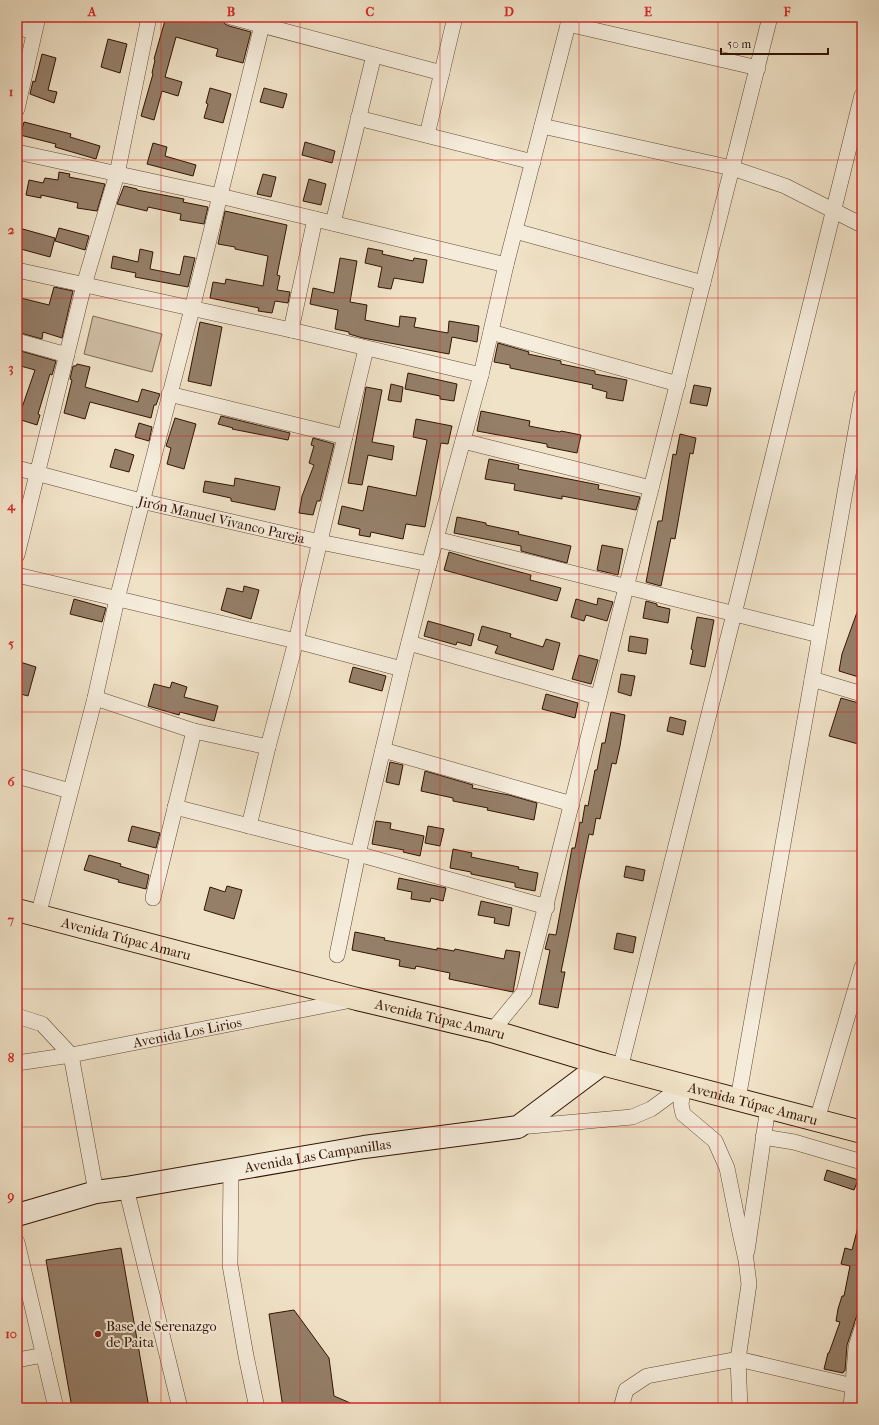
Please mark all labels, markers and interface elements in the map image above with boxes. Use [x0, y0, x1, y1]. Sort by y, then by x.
text: A [87, 4, 97, 19]
text: B [227, 4, 236, 19]
text: C [366, 4, 375, 19]
text: D [504, 4, 514, 19]
text: E [644, 4, 652, 19]
text: F [783, 4, 791, 19]
scale bar [721, 30, 828, 56]
text: 50 m [727, 37, 751, 51]
text: 1 [9, 84, 14, 99]
text: 2 [8, 222, 15, 237]
text: 3 [8, 360, 14, 376]
street label: Jirón Manuel Vivanco Pareja [135, 492, 307, 547]
text: 4 [6, 498, 16, 514]
text: 5 [8, 636, 14, 651]
text: 6 [7, 774, 15, 789]
text: 7 [7, 912, 15, 927]
street label: Avenida Túpac Amaru [59, 914, 193, 964]
street label: Avenida Túpac Amaru [372, 995, 507, 1044]
street label: Avenida Los Lirios [130, 1014, 243, 1052]
text: 8 [8, 1050, 15, 1065]
street label: Avenida Túpac Amaru [685, 1079, 819, 1129]
street label: Avenida Las Campanillas [242, 1136, 392, 1177]
text: 9 [7, 1188, 15, 1204]
place label: Base de Serenazgo de Paita [106, 1318, 217, 1351]
text: 10 [5, 1326, 17, 1341]
marker: Base de Serenazgo de Paita [93, 1329, 103, 1339]

